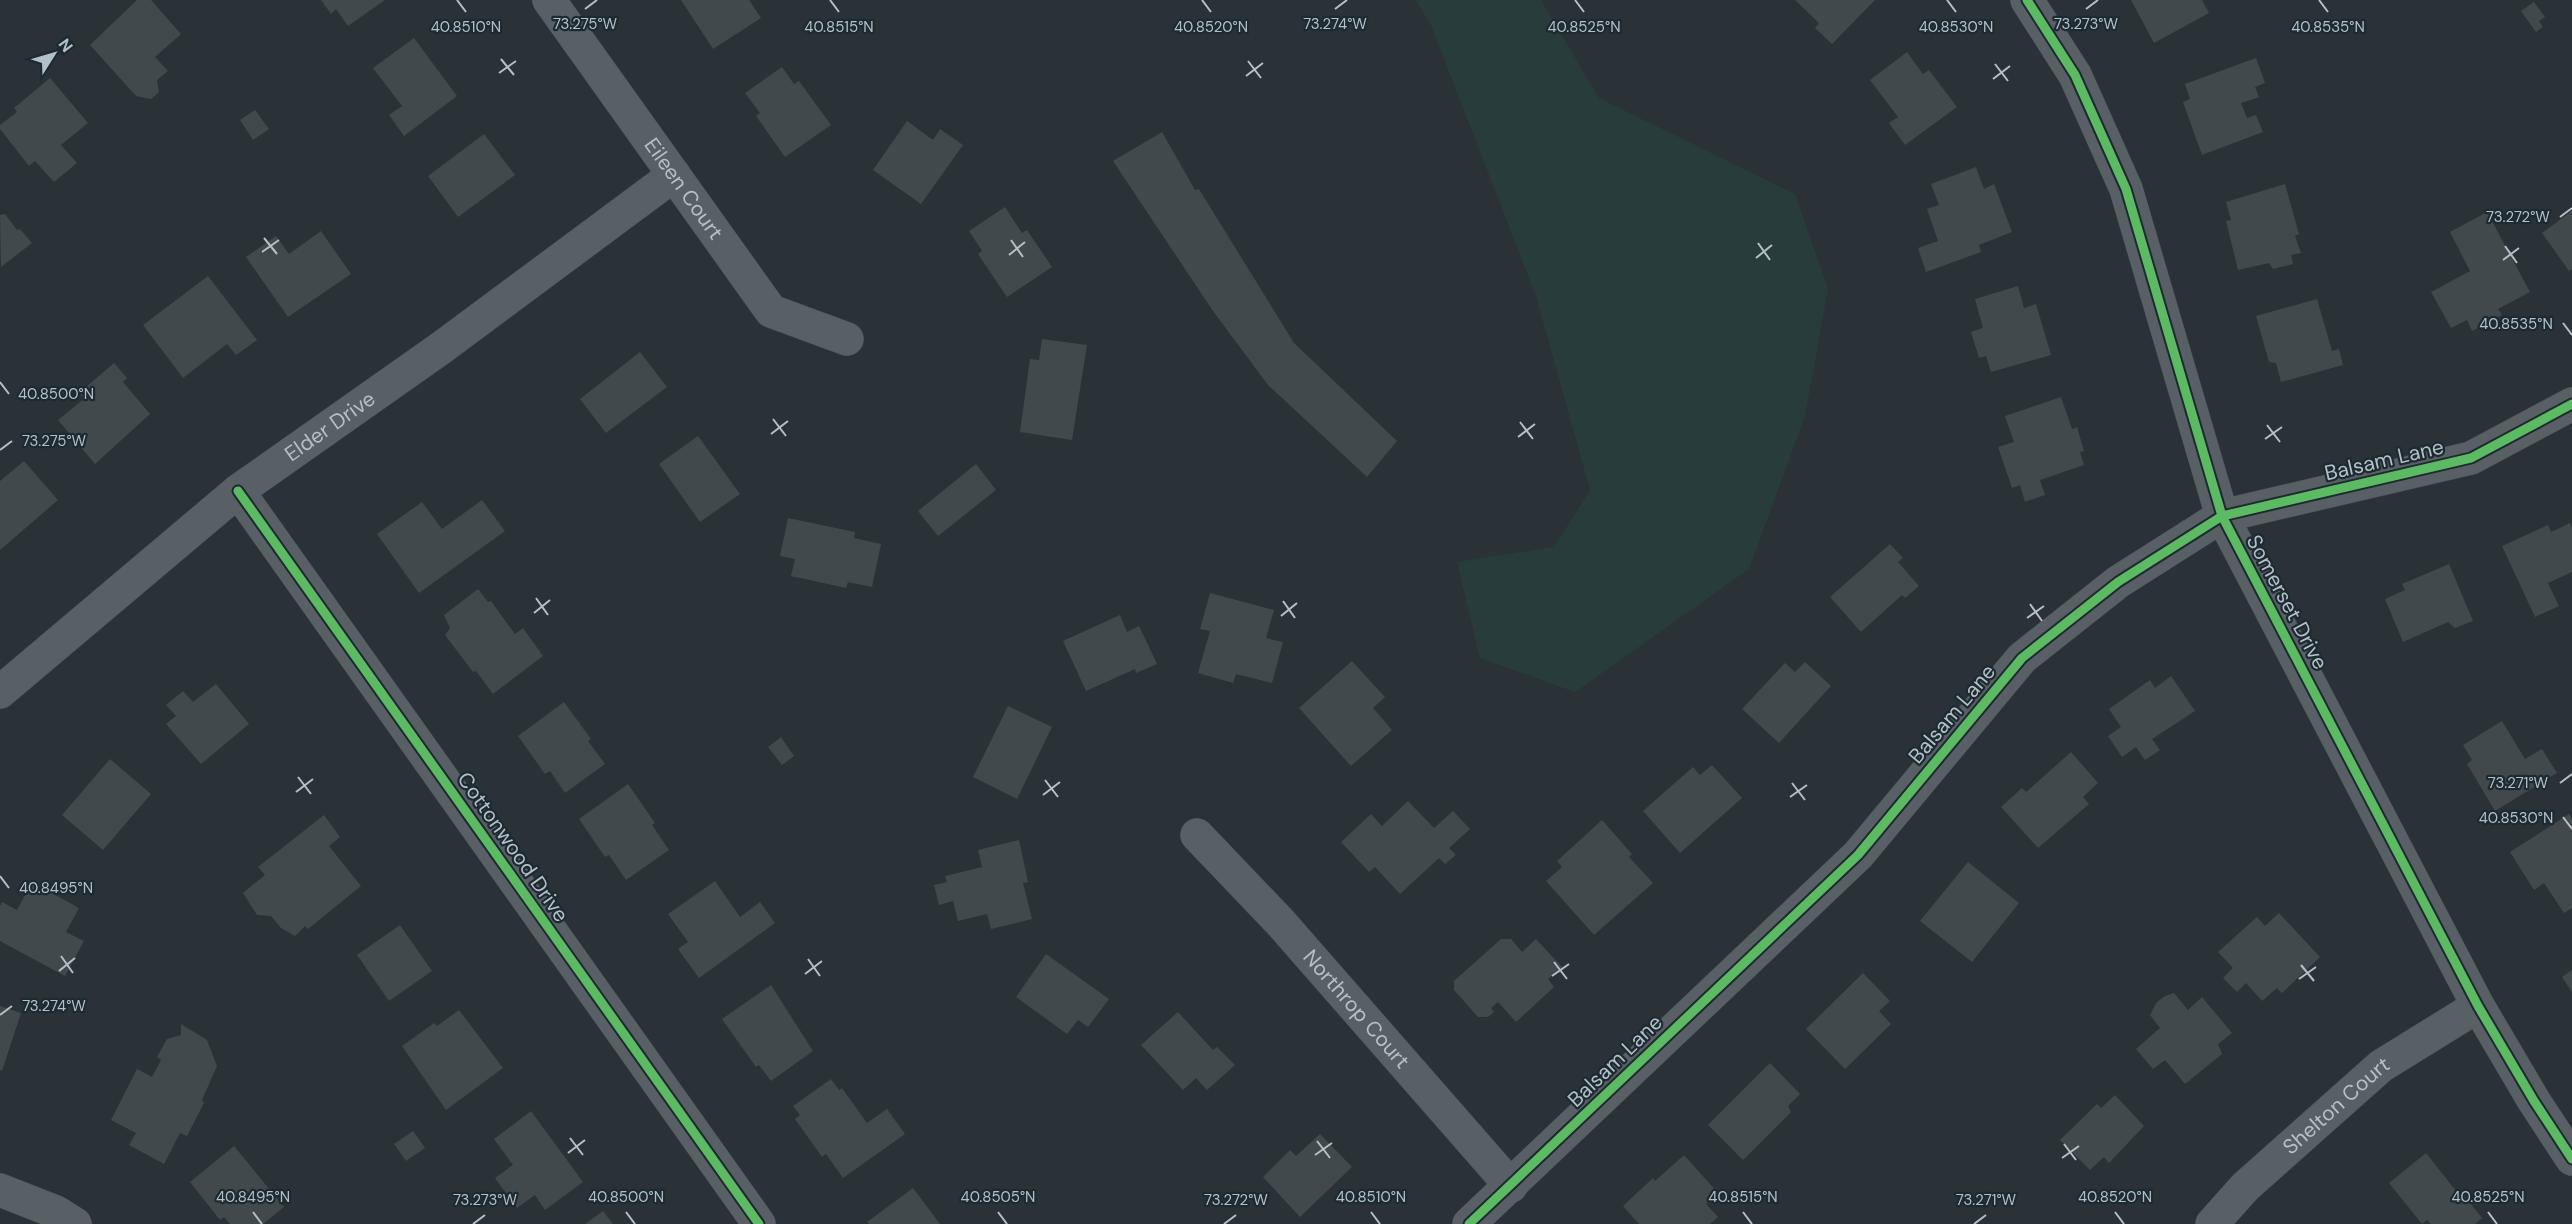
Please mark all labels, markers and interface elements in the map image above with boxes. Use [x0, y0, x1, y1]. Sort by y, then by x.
text: 73.275°W [553, 14, 618, 34]
text: 73.274°W [1303, 14, 1367, 34]
text: 73.273°W [2054, 14, 2118, 34]
text: 40.8510°N [431, 17, 501, 37]
text: 40.8515°N [804, 17, 874, 37]
text: 40.8520°N [1174, 17, 1248, 37]
text: 40.8525°N [1547, 17, 1621, 37]
text: 40.8530°N [1919, 17, 1993, 37]
text: 40.8535°N [2291, 17, 2365, 37]
north arrow [24, 24, 84, 84]
text: N [54, 34, 77, 56]
street label: Eileen Court [638, 132, 730, 245]
text: 73.272°W [2486, 207, 2550, 227]
text: 40.8535°N [2479, 314, 2553, 334]
text: 40.8500°N [18, 384, 94, 404]
street label: Elder Drive [279, 385, 381, 468]
text: 73.275°W [22, 431, 87, 451]
street label: Balsam Lane [2322, 433, 2446, 487]
street label: Somerset Drive [2240, 530, 2334, 674]
street label: Balsam Lane [1902, 658, 2002, 770]
street label: Cottonwood Drive [451, 767, 575, 927]
text: 73.271°W [2488, 773, 2549, 793]
text: 40.8530°N [2479, 808, 2553, 828]
text: 40.8495°N [19, 878, 93, 898]
street label: Northrop Court [1297, 944, 1416, 1074]
text: 73.274°W [22, 996, 86, 1016]
street label: Balsam Lane [1562, 1009, 1668, 1113]
street label: Shelton Court [2277, 1050, 2395, 1161]
text: 40.8495°N [216, 1187, 290, 1207]
text: 40.8500°N [588, 1187, 664, 1207]
text: 40.8505°N [961, 1187, 1035, 1207]
text: 40.8510°N [1336, 1187, 1406, 1207]
text: 40.8515°N [1708, 1187, 1778, 1207]
text: 40.8520°N [2078, 1187, 2152, 1207]
text: 40.8525°N [2451, 1187, 2525, 1207]
text: 73.273°W [453, 1190, 517, 1210]
text: 73.272°W [1204, 1190, 1268, 1210]
text: 73.271°W [1956, 1190, 2017, 1210]

